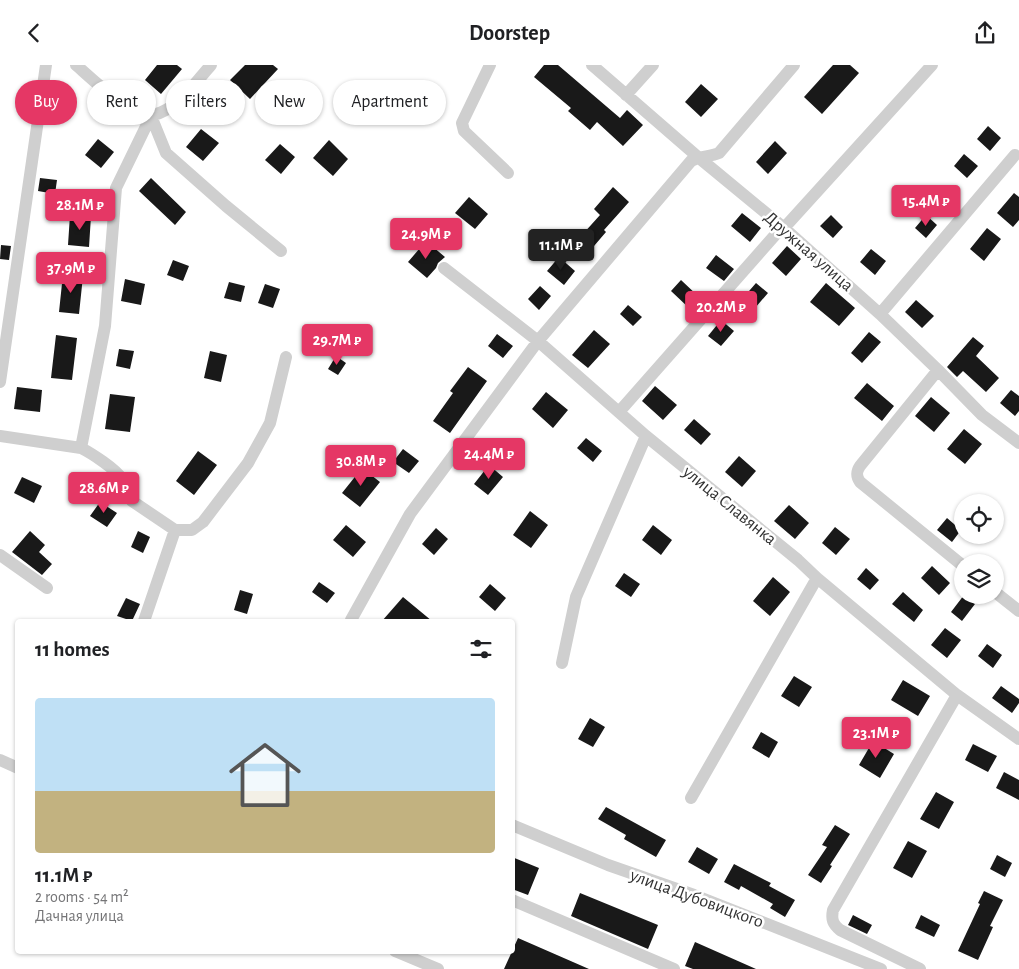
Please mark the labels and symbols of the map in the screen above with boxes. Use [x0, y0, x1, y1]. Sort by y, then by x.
pin: 15.4M ₽ [880, 185, 972, 227]
pin: 28.1M ₽ [34, 189, 126, 231]
street label: Дружная улица [760, 208, 856, 295]
pin: 24.9M ₽ [380, 217, 472, 260]
pin: 11.1M ₽ [515, 229, 607, 271]
pin: 37.9M ₽ [25, 251, 117, 294]
pin: 20.2M ₽ [675, 291, 767, 333]
pin: 29.7M ₽ [291, 323, 383, 366]
pin: 24.4M ₽ [443, 437, 535, 480]
pin: 30.8M ₽ [315, 445, 407, 487]
street label: улица Славянка [678, 462, 779, 549]
pin: 28.6M ₽ [58, 471, 150, 514]
pin: 23.1M ₽ [830, 717, 922, 759]
street label: улица Дубовицкого [627, 865, 766, 931]

